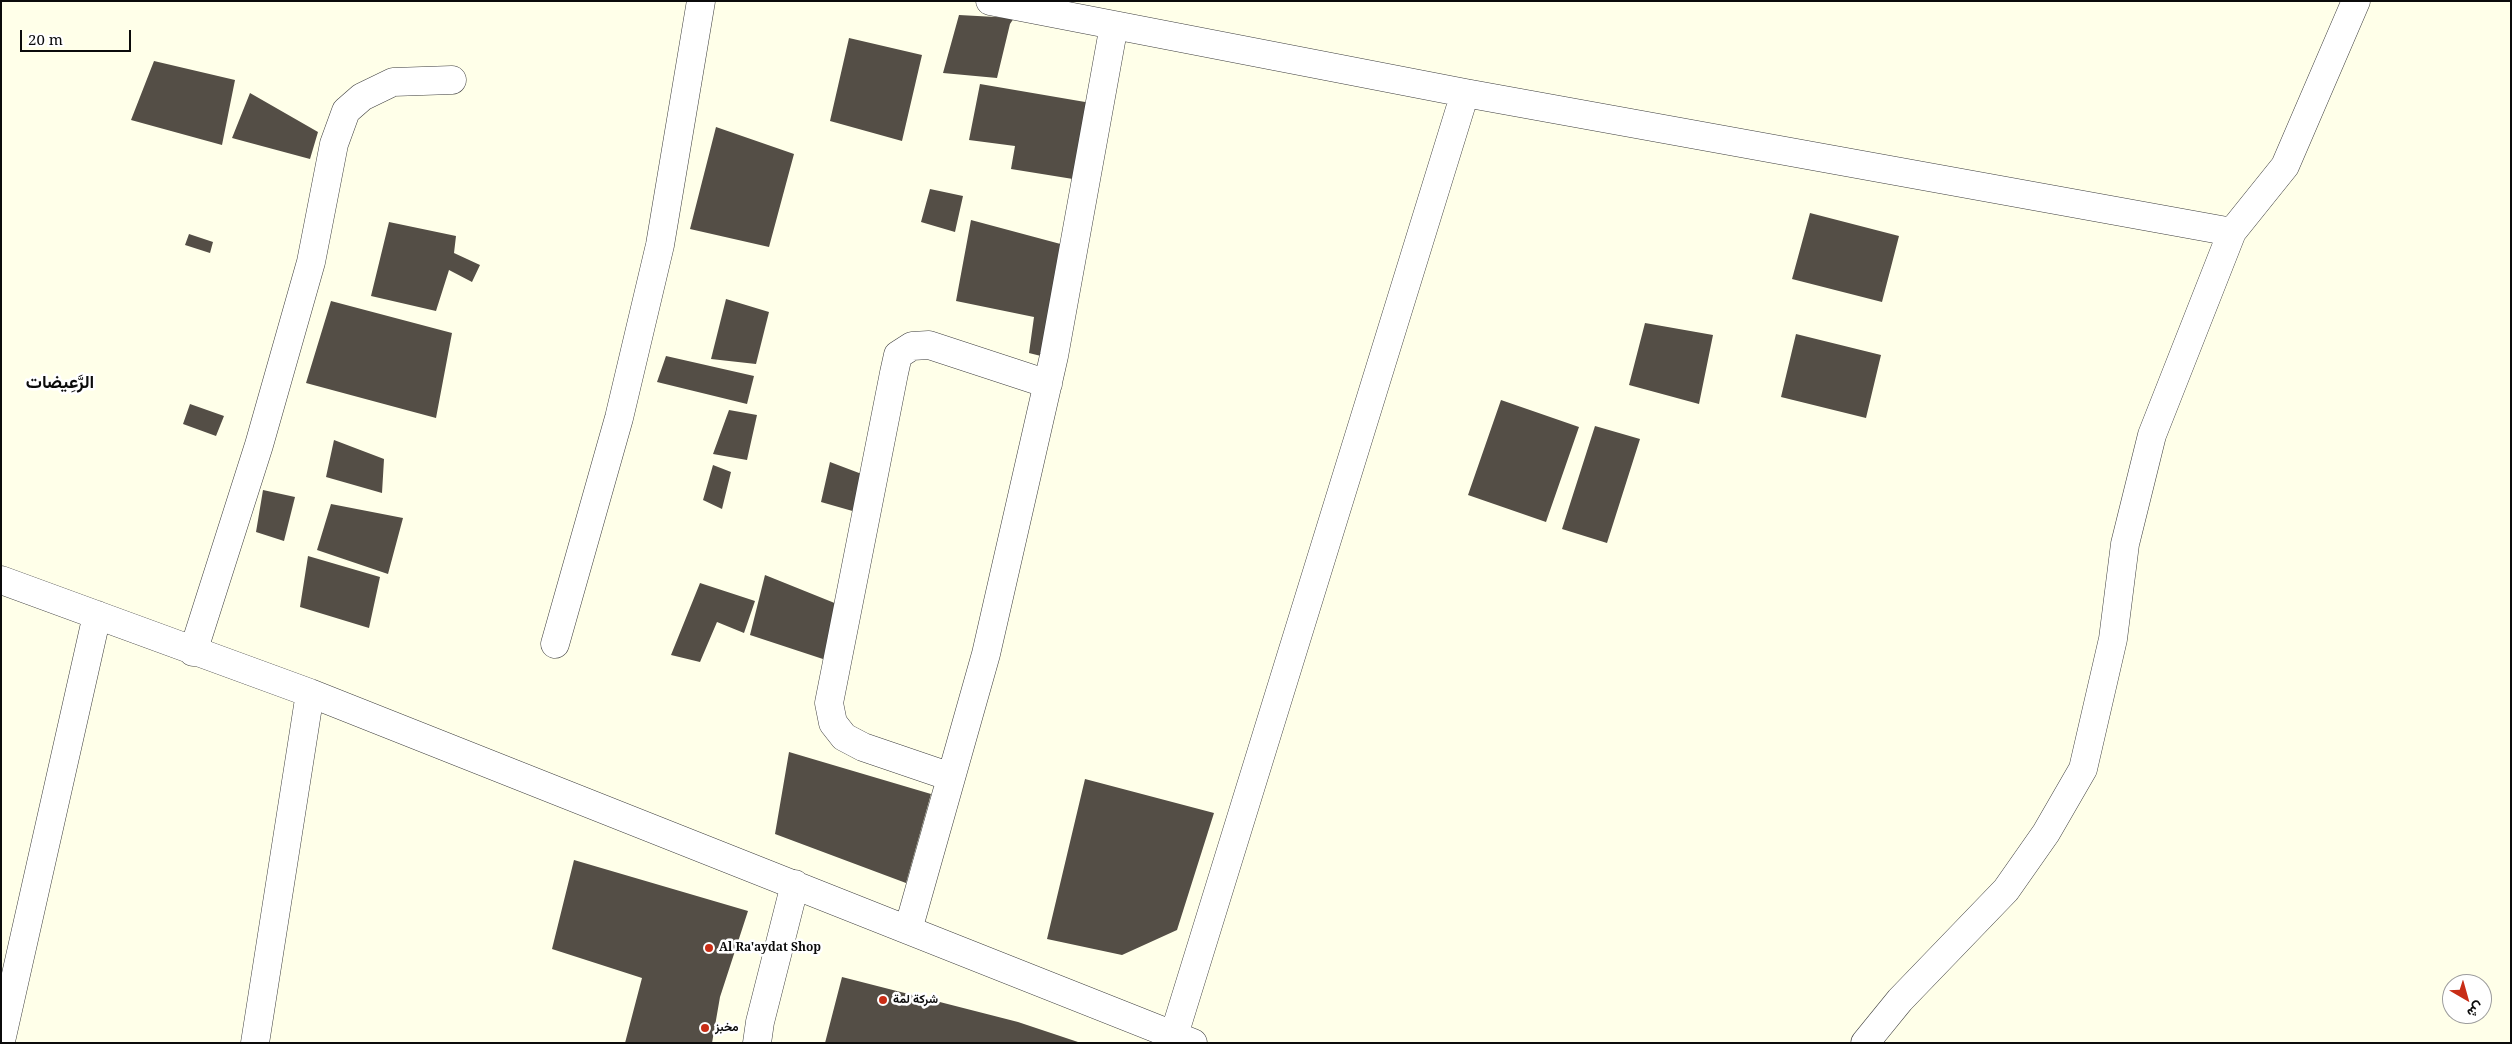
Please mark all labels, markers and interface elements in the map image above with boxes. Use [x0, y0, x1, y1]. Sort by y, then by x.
scale bar [22, 20, 134, 52]
text: 20 m [28, 29, 63, 49]
district label: الرَّعِيضات [26, 372, 94, 394]
place label: Al Ra'aydat Shop [719, 941, 821, 955]
marker: Al Ra'aydat Shop [703, 942, 715, 954]
north arrow [2442, 974, 2492, 1024]
place label: شركة لمة [893, 993, 938, 1007]
marker: شركة لمة [877, 994, 889, 1006]
text: ش [2463, 998, 2488, 1023]
place label: مخبز [715, 1021, 739, 1035]
marker: مخبز [699, 1022, 711, 1034]

